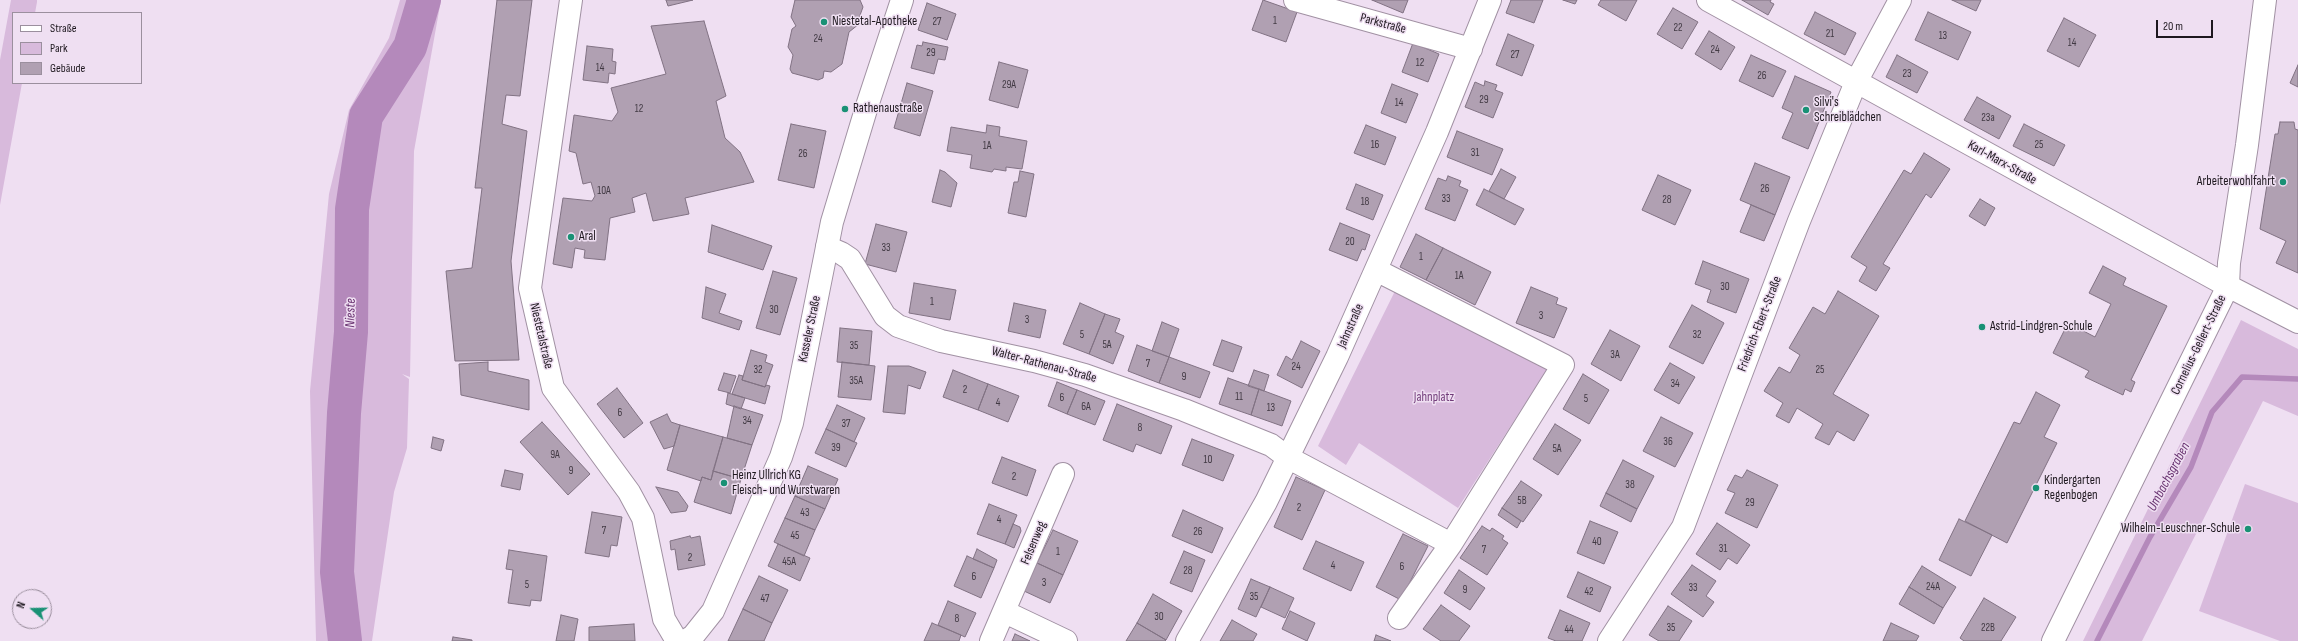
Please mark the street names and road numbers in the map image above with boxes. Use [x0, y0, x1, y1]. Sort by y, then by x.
street label: Parkstraße [1358, 10, 1408, 38]
street label: Karl-Marx-Straße [1965, 138, 2039, 188]
street label: Friedrich-Ebert-Straße [1735, 274, 1785, 374]
street label: Cornelius-Gellert-Straße [2168, 293, 2230, 397]
street label: Kasseler Straße [795, 294, 825, 364]
street label: Niestetalstraße [526, 302, 556, 370]
street label: Jahnstraße [1334, 302, 1368, 350]
street label: Walter-Rathenau-Straße [990, 343, 1098, 387]
street label: Felsenweg [1018, 519, 1050, 567]

